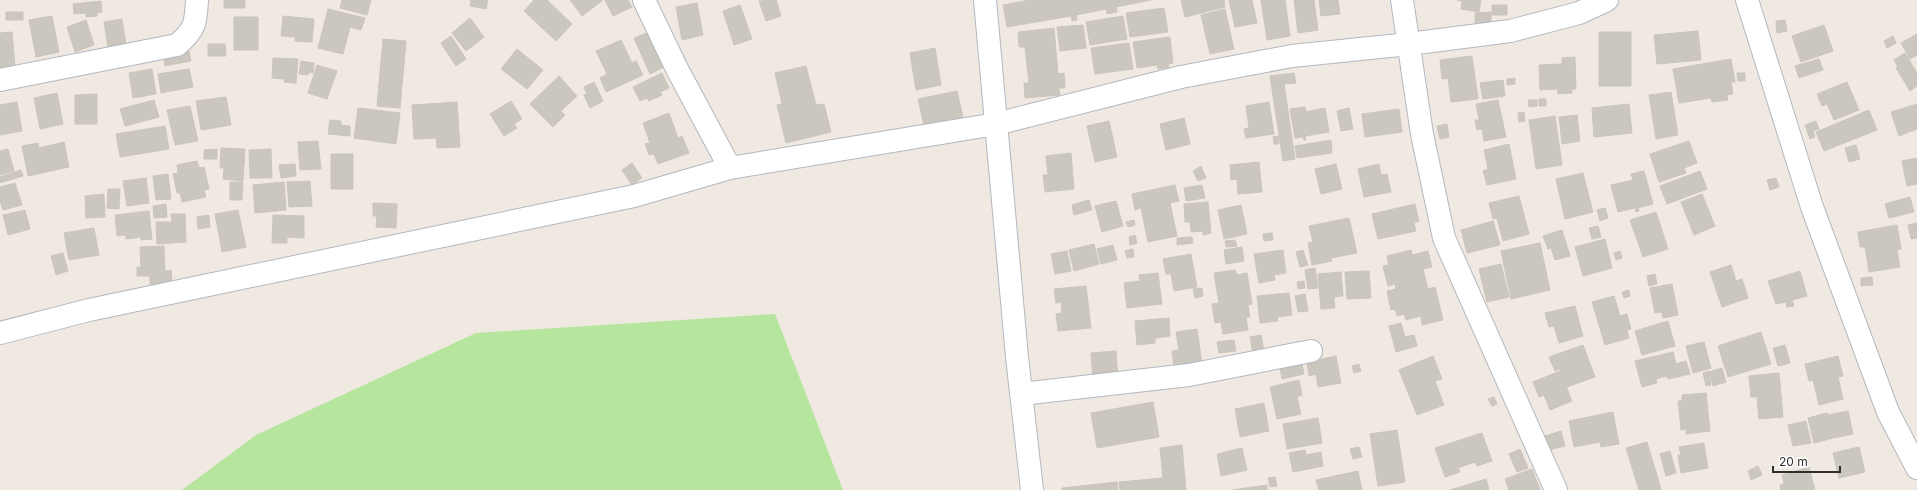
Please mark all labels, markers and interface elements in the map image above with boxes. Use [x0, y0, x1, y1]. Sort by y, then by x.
scale bar [1773, 448, 1840, 474]
text: 20 m [1779, 454, 1808, 469]

